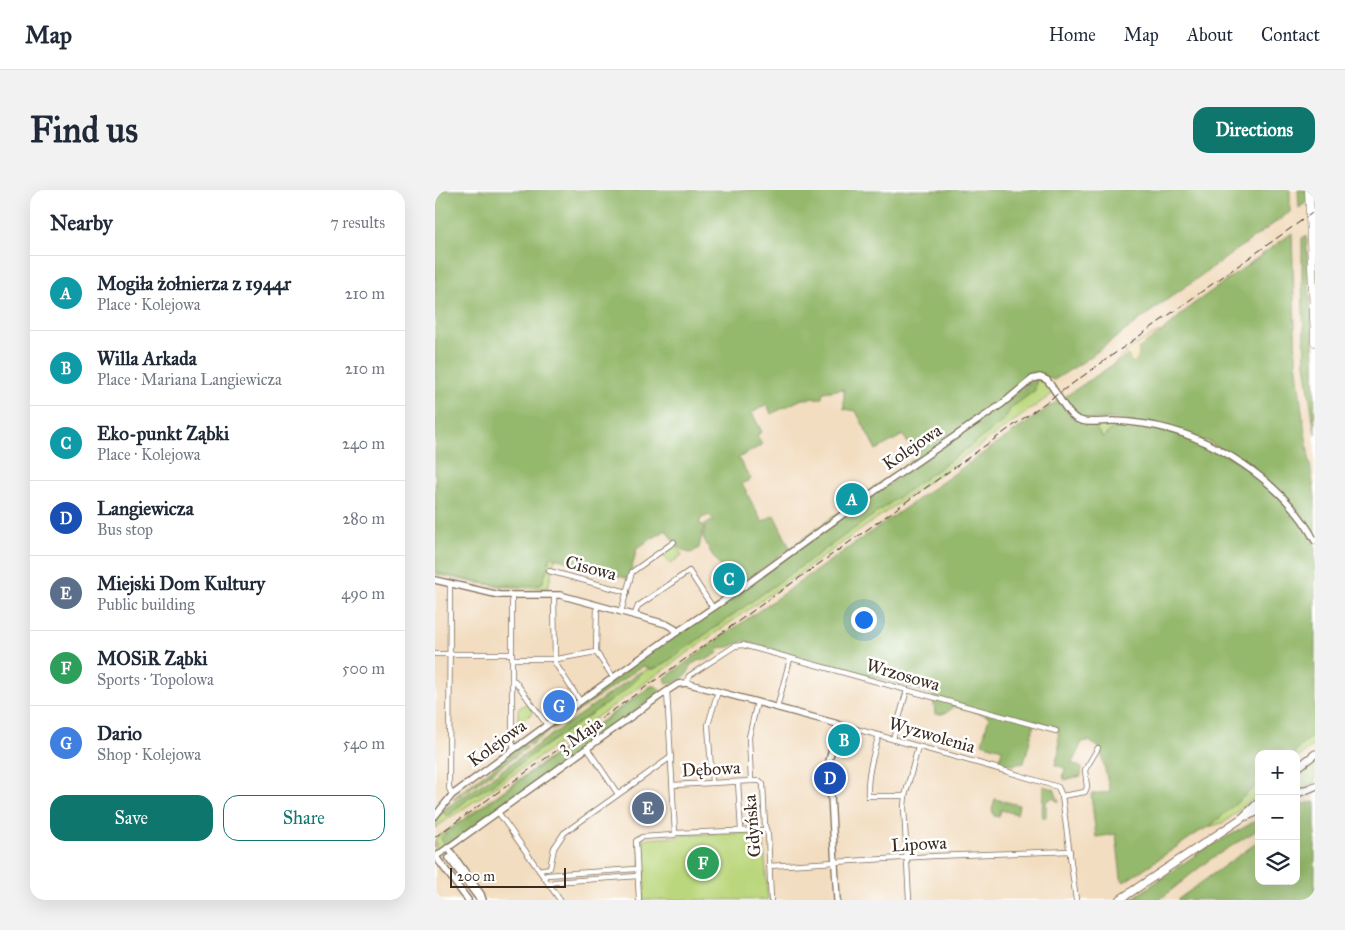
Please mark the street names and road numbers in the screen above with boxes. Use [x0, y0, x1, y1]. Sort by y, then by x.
street label: Kolejowa [878, 419, 946, 475]
street label: Cisowa [563, 551, 619, 585]
street label: Wrzosowa [864, 654, 943, 696]
street label: 3 Maja [554, 712, 607, 758]
street label: Wyzwolenia [886, 712, 978, 758]
street label: Kolejowa [464, 714, 531, 772]
street label: Dębowa [681, 756, 741, 782]
street label: Gdyńska [738, 793, 766, 858]
street label: Lipowa [891, 832, 948, 856]

